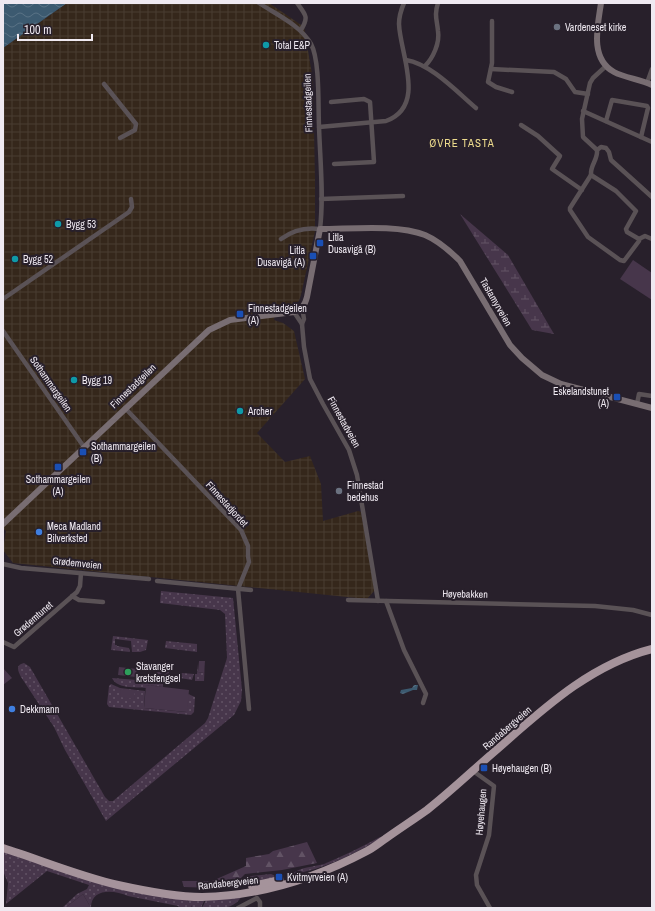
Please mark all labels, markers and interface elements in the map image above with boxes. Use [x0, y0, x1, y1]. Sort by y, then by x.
scale bar [18, 16, 92, 42]
place label: Vardeneset kirke [565, 21, 627, 34]
text: 100 m [24, 22, 51, 38]
marker: Vardeneset kirke [552, 22, 562, 32]
place label: Total E&P [274, 39, 311, 52]
marker: Total E&P [261, 40, 271, 50]
street label: Finnestadgeilen [300, 73, 316, 133]
district label: ØVRE TASTA [429, 136, 495, 150]
place label: Bygg 53 [66, 218, 97, 231]
marker: Bygg 53 [53, 219, 63, 229]
place label: Litla Dusavigå (B) [328, 231, 376, 256]
marker: Litla Dusavigå (B) [315, 238, 325, 248]
place label: Litla Dusavigå (A) [257, 244, 305, 269]
marker: Litla Dusavigå (A) [308, 251, 318, 261]
place label: Bygg 52 [23, 253, 54, 266]
marker: Bygg 52 [10, 254, 20, 264]
street label: Tastamyrveien [477, 276, 515, 328]
place label: Finnestadgeilen (A) [248, 302, 307, 327]
marker: Finnestadgeilen (A) [235, 309, 245, 319]
street label: Sothammargeilen [27, 354, 75, 414]
street label: Finnestadgeilen [107, 361, 159, 411]
place label: Bygg 19 [82, 374, 113, 387]
marker: Bygg 19 [69, 375, 79, 385]
place label: Eskelandstunet (A) [553, 385, 610, 410]
marker: Eskelandstunet (A) [612, 392, 622, 402]
street label: Finnestadveien [325, 394, 363, 450]
place label: Archer [247, 405, 272, 418]
marker: Archer [235, 406, 245, 416]
place label: Sothammargeilen (B) [91, 440, 156, 465]
marker: Sothammargeilen (B) [78, 447, 88, 457]
marker: Sothammargeilen (A) [53, 462, 63, 472]
place label: Sothammargeilen (A) [26, 473, 90, 498]
street label: Finnestadjordet [203, 478, 251, 530]
place label: Finnestad bedehus [347, 479, 383, 504]
marker: Finnestad bedehus [334, 486, 344, 496]
place label: Meca Madland Bilverksted [47, 520, 101, 545]
marker: Meca Madland Bilverksted [34, 527, 44, 537]
street label: Grødemveien [52, 554, 102, 572]
street label: Høyebakken [442, 587, 488, 601]
street label: Grødemtunet [11, 598, 56, 640]
place label: Stavanger kretsfengsel [136, 660, 180, 685]
marker: Stavanger kretsfengsel [123, 667, 133, 677]
place label: Dekkmann [20, 703, 59, 716]
street label: Randabergveien [480, 703, 534, 753]
marker: Dekkmann [7, 704, 17, 714]
place label: Høyehaugen (B) [492, 762, 552, 775]
marker: Høyehaugen (B) [479, 763, 489, 773]
street label: Høyehaugen [472, 788, 490, 836]
place label: Kvitmyrveien (A) [287, 871, 348, 884]
marker: Kvitmyrveien (A) [274, 872, 284, 882]
street label: Randabergveien [197, 873, 259, 893]

